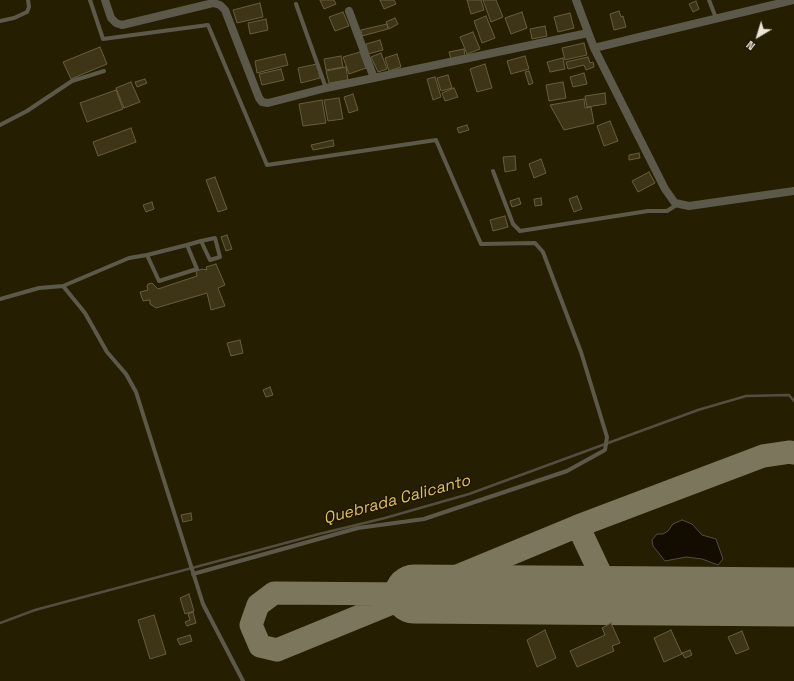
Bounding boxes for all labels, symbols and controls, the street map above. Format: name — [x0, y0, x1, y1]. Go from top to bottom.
north arrow — [738, 16, 778, 56]
text: N — [743, 38, 758, 53]
water label: Quebrada Calicanto — [321, 471, 473, 529]

